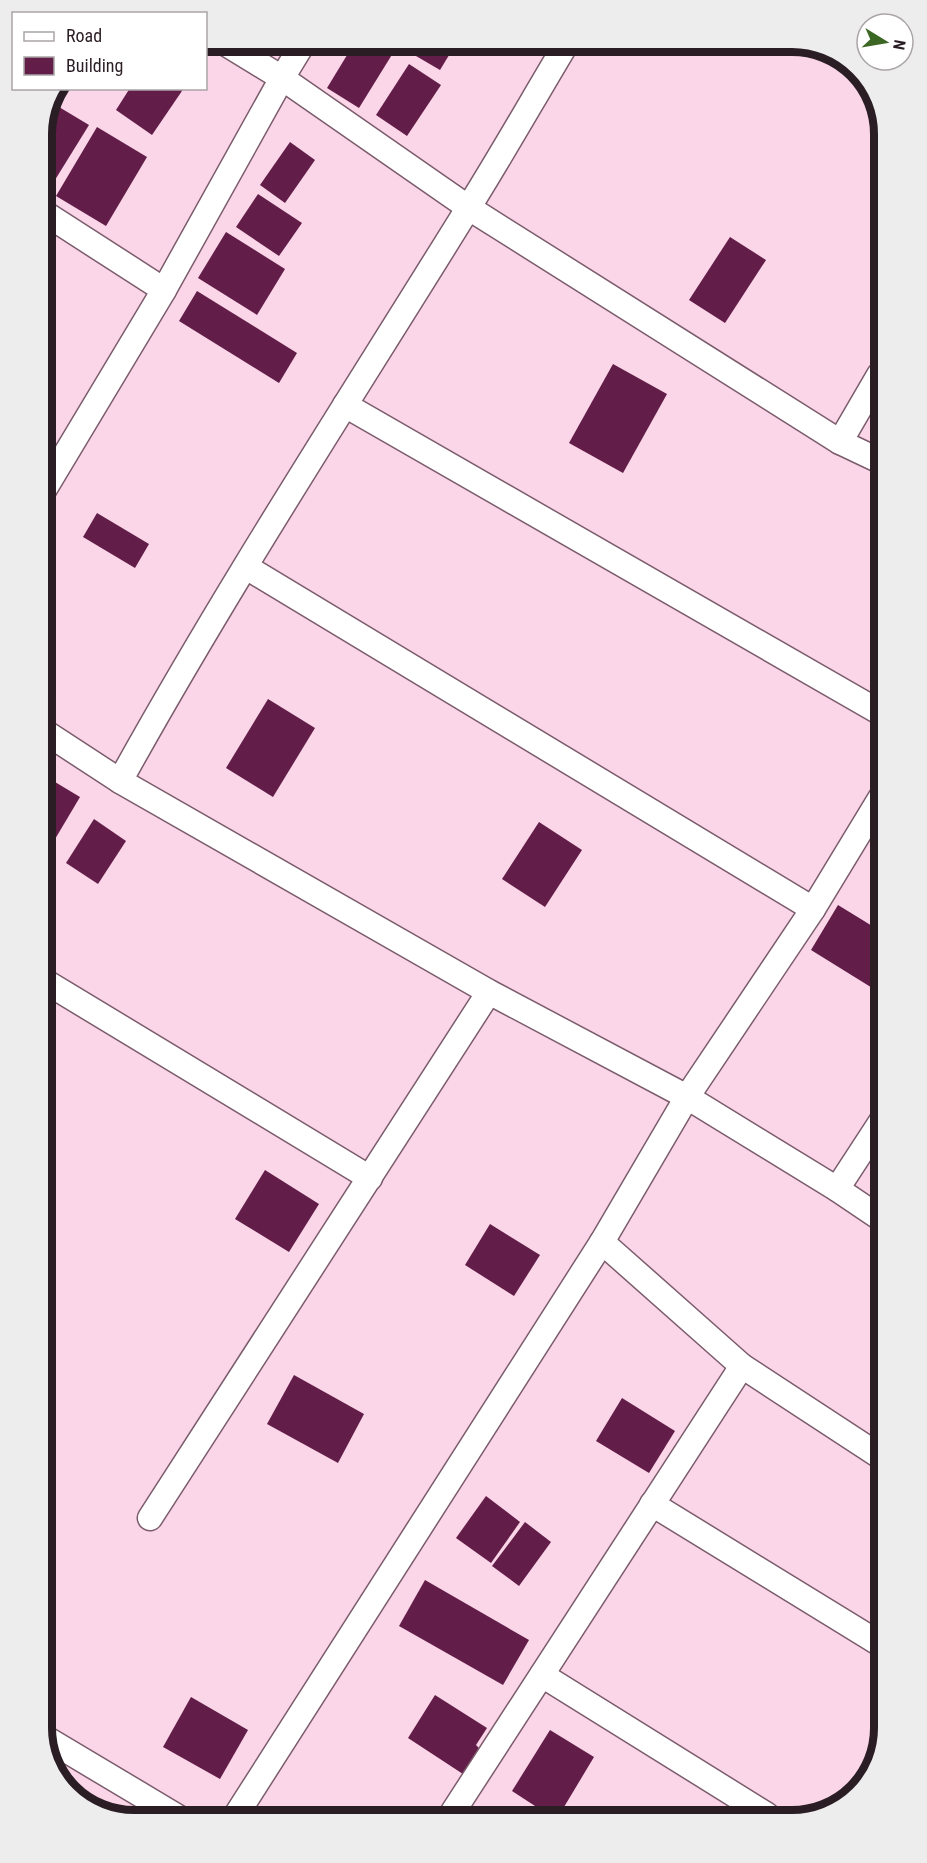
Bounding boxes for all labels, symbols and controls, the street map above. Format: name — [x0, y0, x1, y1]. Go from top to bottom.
legend — [12, 12, 207, 90]
north arrow — [855, 12, 915, 72]
text: Road — [66, 25, 102, 46]
text: N — [889, 38, 909, 51]
text: Building — [66, 55, 123, 76]

